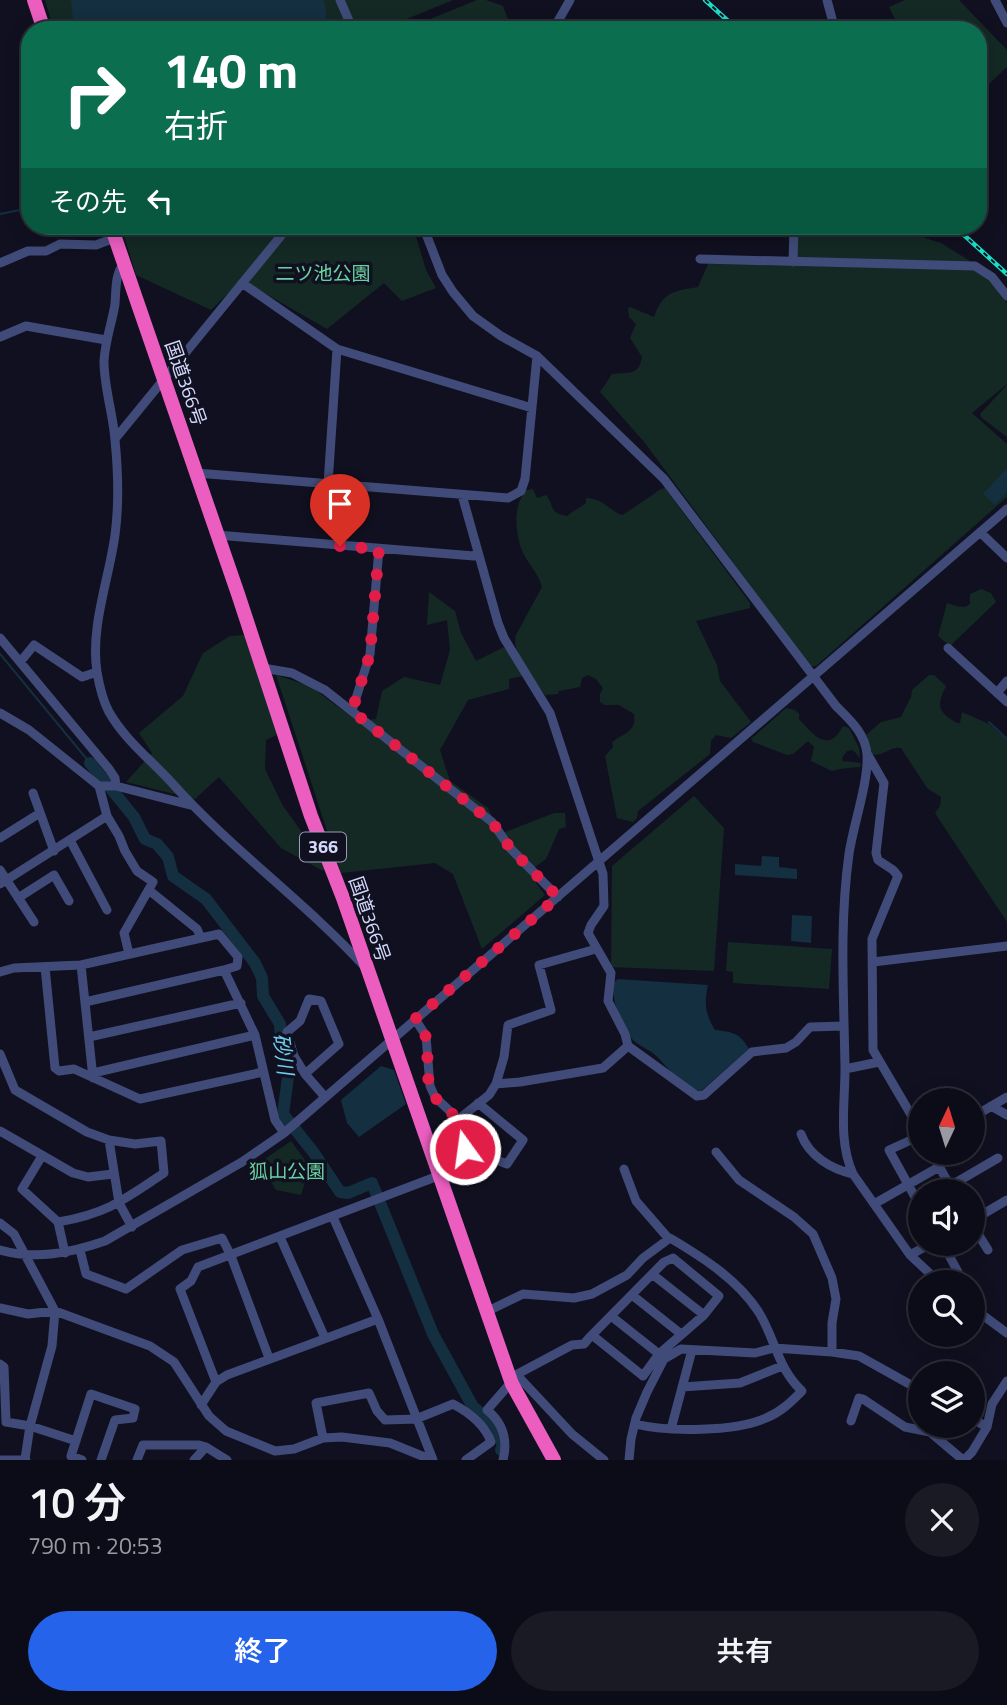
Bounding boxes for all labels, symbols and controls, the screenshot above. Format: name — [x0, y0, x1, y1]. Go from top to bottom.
text: 140 m — [164, 32, 298, 107]
icon: right — [49, 49, 140, 140]
text: 右折 — [164, 101, 228, 149]
text: その先 — [49, 182, 127, 221]
icon: left — [141, 182, 179, 220]
park label: 二ツ池公園 — [275, 258, 371, 287]
street label: 国道366号 — [158, 336, 215, 430]
pin — [310, 474, 370, 546]
icon: arrive — [321, 485, 359, 523]
road number: 366 — [300, 832, 346, 862]
street label: 国道366号 — [342, 872, 399, 966]
water label: 砂川 — [266, 1031, 303, 1079]
north arrow — [908, 1088, 985, 1166]
map controls — [908, 1088, 985, 1438]
position arrow — [428, 1112, 502, 1186]
park label: 狐山公園 — [249, 1156, 325, 1185]
button: sound — [908, 1179, 985, 1256]
button: search — [908, 1270, 985, 1347]
button: layers — [908, 1361, 985, 1438]
text: 10 分 — [28, 1470, 126, 1534]
button: close — [905, 1483, 979, 1557]
text: 790 m · 20:53 — [28, 1528, 163, 1563]
button: 終了 — [28, 1611, 497, 1691]
button: 共有 — [511, 1611, 979, 1691]

